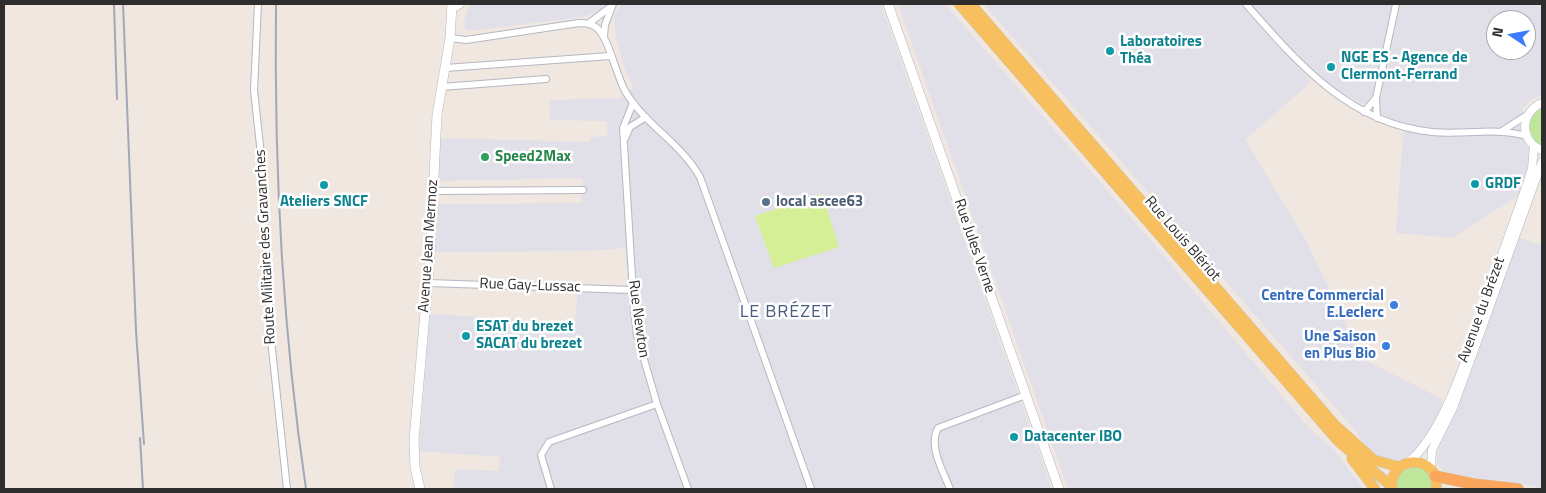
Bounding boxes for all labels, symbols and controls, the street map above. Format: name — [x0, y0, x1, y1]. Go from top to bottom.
north arrow — [1486, 10, 1536, 60]
text: N — [1486, 25, 1508, 39]
place label: Laboratoires Théa — [1120, 33, 1202, 68]
marker: Laboratoires Théa — [1104, 45, 1116, 57]
place label: NGE ES - Agence de Clermont-Ferrand — [1341, 49, 1468, 84]
marker: NGE ES - Agence de Clermont-Ferrand — [1325, 61, 1337, 73]
place label: Speed2Max — [495, 148, 571, 166]
street label: Route Militaire des Gravanches — [252, 149, 280, 345]
marker: Speed2Max — [479, 151, 491, 163]
place label: GRDF — [1485, 175, 1521, 193]
marker: GRDF — [1469, 178, 1481, 190]
marker: Ateliers SNCF — [318, 179, 330, 191]
street label: Avenue Jean Mermoz — [415, 179, 443, 313]
place label: Ateliers SNCF — [280, 193, 368, 211]
place label: local ascee63 — [776, 193, 863, 211]
street label: Rue Louis Blériot — [1140, 193, 1224, 285]
marker: local ascee63 — [760, 196, 772, 208]
street label: Rue Jules Verne — [949, 197, 999, 295]
street label: Avenue du Brézet — [1455, 255, 1509, 365]
street label: Rue Gay-Lussac — [479, 275, 581, 297]
street label: Rue Newton — [624, 279, 652, 359]
place label: Centre Commercial E.Leclerc — [1261, 287, 1384, 322]
marker: Centre Commercial E.Leclerc — [1388, 299, 1400, 311]
district label: LE BRÉZET — [739, 302, 833, 324]
place label: ESAT du brezet SACAT du brezet — [476, 318, 582, 353]
place label: Une Saison en Plus Bio — [1304, 328, 1376, 363]
marker: ESAT du brezet SACAT du brezet — [460, 330, 472, 342]
marker: Une Saison en Plus Bio — [1380, 340, 1392, 352]
place label: Datacenter IBO — [1024, 428, 1122, 446]
marker: Datacenter IBO — [1008, 431, 1020, 443]

